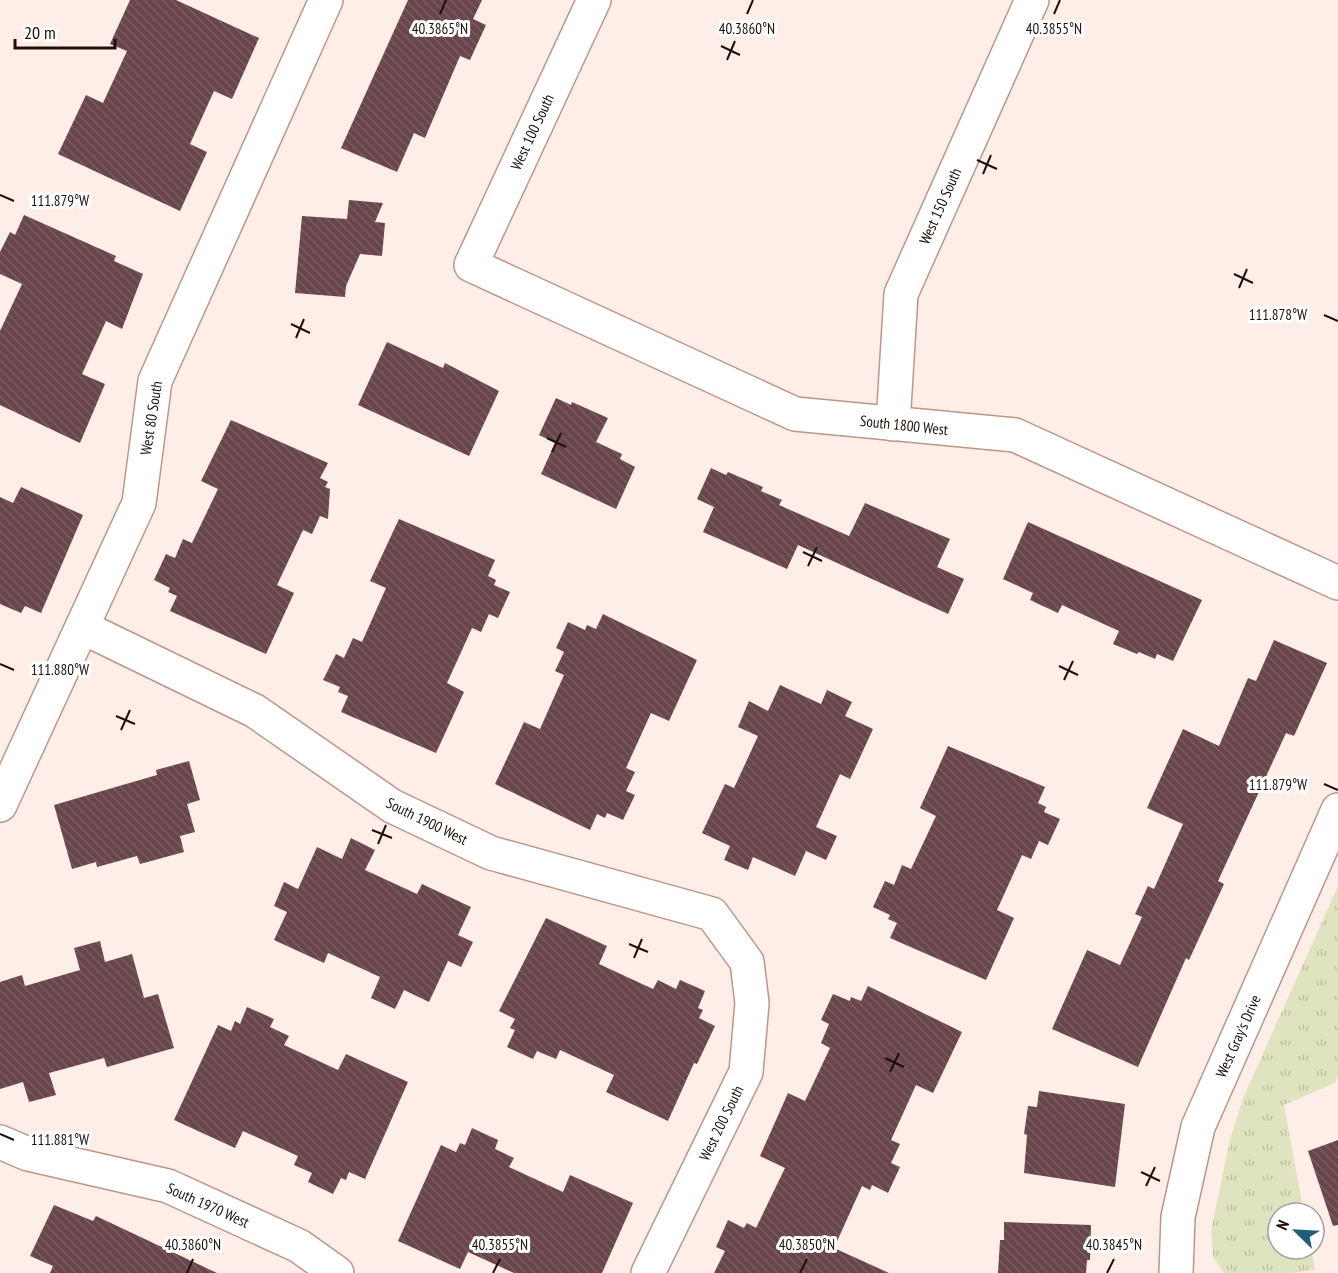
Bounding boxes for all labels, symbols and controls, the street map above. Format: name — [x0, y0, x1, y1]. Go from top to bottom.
scale bar — [15, 12, 116, 50]
text: 40.3865°N — [412, 19, 468, 38]
text: 40.3860°N — [719, 19, 775, 38]
text: 40.3855°N — [1026, 19, 1082, 38]
text: 20 m — [24, 21, 56, 44]
street label: West 100 South — [506, 91, 558, 173]
street label: West 150 South — [915, 165, 965, 247]
text: 111.879°W — [31, 191, 89, 210]
text: 111.878°W — [1249, 305, 1307, 324]
street label: West 80 South — [136, 380, 166, 456]
street label: South 1800 West — [859, 411, 949, 439]
text: 111.880°W — [31, 660, 89, 679]
text: 111.879°W — [1249, 775, 1307, 794]
street label: South 1900 West — [383, 793, 471, 849]
street label: West Gray's Drive — [1211, 992, 1265, 1080]
street label: West 200 South — [695, 1082, 747, 1164]
text: 111.881°W — [31, 1130, 89, 1149]
street label: South 1970 West — [164, 1178, 252, 1232]
north arrow — [1266, 1201, 1326, 1261]
text: N — [1271, 1217, 1293, 1233]
text: 40.3860°N — [165, 1235, 221, 1254]
text: 40.3855°N — [472, 1235, 528, 1254]
text: 40.3850°N — [779, 1235, 835, 1254]
text: 40.3845°N — [1086, 1235, 1142, 1254]

